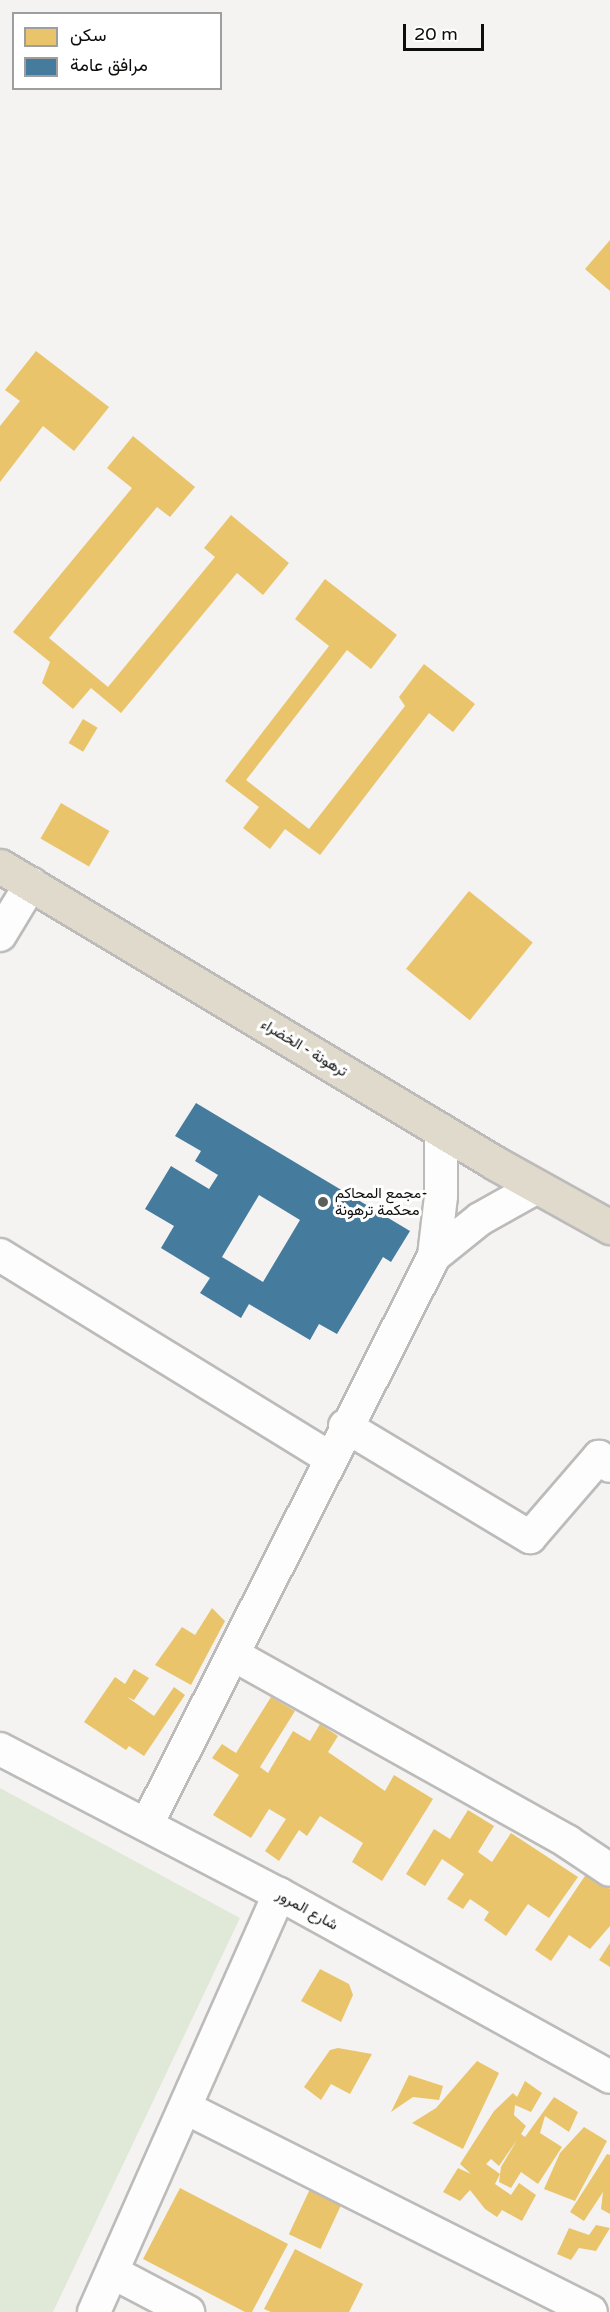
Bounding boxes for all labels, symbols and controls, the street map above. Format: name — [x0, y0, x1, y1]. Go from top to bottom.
legend — [12, 12, 222, 90]
scale bar — [406, 12, 487, 50]
text: 20 m — [414, 23, 458, 45]
text: سكن — [70, 24, 106, 46]
text: مرافق عامة — [70, 54, 148, 76]
street label: ترهونة - الخضراء — [258, 1015, 350, 1081]
place label: مجمع المحاكم- محكمة ترهونة — [335, 1184, 428, 1219]
marker: مجمع المحاكم- محكمة ترهونة — [316, 1195, 330, 1209]
street label: شارع المرور — [273, 1886, 341, 1934]

